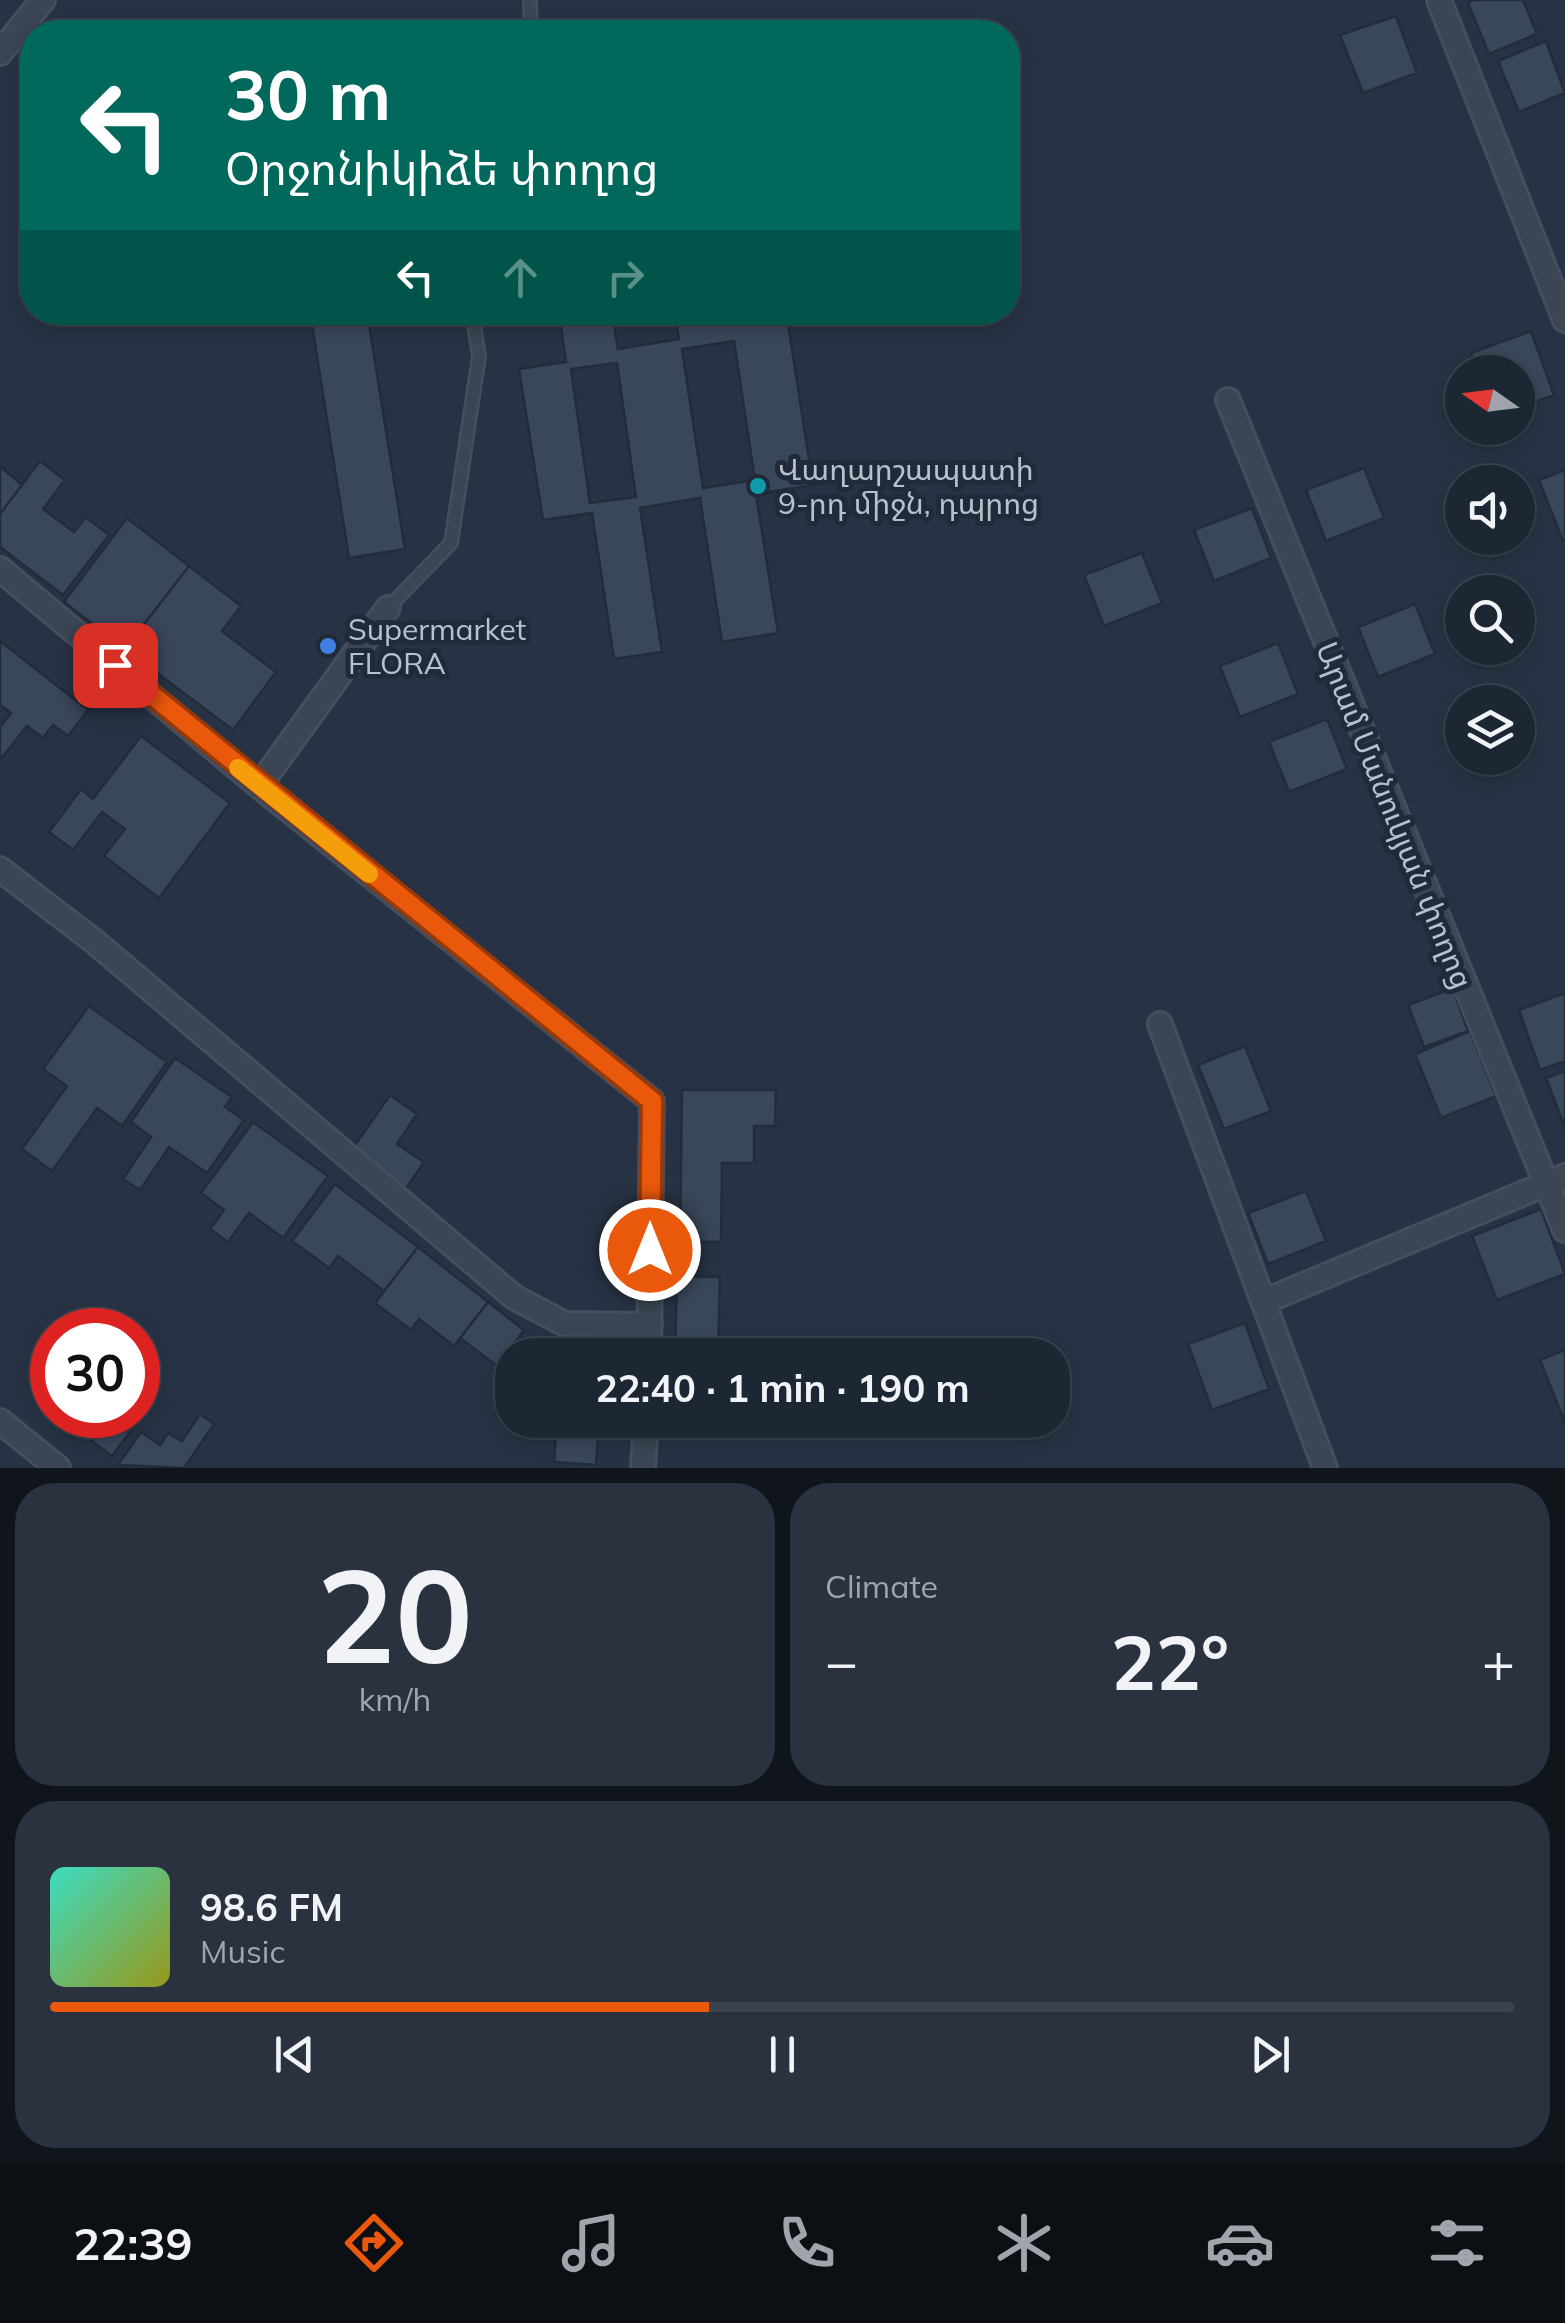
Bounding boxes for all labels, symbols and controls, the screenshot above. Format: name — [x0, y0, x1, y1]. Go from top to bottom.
text: 30 m — [225, 50, 391, 138]
icon: left — [60, 60, 190, 190]
text: Օրջոնիկիձե փողոց — [225, 140, 658, 196]
icon: left — [388, 250, 443, 305]
icon: ahead — [493, 250, 548, 305]
icon: right — [598, 250, 653, 305]
north arrow — [1445, 355, 1535, 445]
map controls — [1445, 355, 1535, 775]
place label: Վաղարշապատի 9-րդ միջն, դպրոց — [778, 450, 1039, 522]
button: sound — [1445, 465, 1535, 555]
marker: Վաղարշապատի 9-րդ միջն, դպրոց — [747, 475, 769, 497]
button: search — [1445, 575, 1535, 665]
place label: Supermarket FLORA — [348, 610, 526, 682]
pin — [73, 623, 158, 708]
marker: Supermarket FLORA — [317, 635, 339, 657]
street label: Արամ Մանուկյան փողոց — [1308, 636, 1482, 994]
icon: arrive — [88, 638, 143, 693]
button: layers — [1445, 685, 1535, 775]
position arrow — [598, 1198, 702, 1302]
speed limit sign: 30 — [30, 1308, 160, 1438]
text: 22:40 · 1 min · 190 m — [595, 1364, 970, 1412]
text: 20 — [317, 1532, 473, 1696]
text: Climate — [825, 1566, 938, 1606]
text: 22° — [1111, 1615, 1229, 1709]
text: − — [825, 1627, 858, 1696]
text: + — [1482, 1627, 1515, 1696]
text: km/h — [359, 1679, 431, 1719]
text: 98.6 FM — [200, 1883, 343, 1931]
text: Music — [200, 1931, 285, 1971]
icon: previous — [267, 2027, 322, 2082]
icon: pause — [755, 2027, 810, 2082]
icon: next — [1243, 2027, 1298, 2082]
icon: directions — [339, 2208, 409, 2278]
icon: music — [556, 2208, 626, 2278]
icon: phone — [772, 2208, 842, 2278]
icon: climate — [989, 2208, 1059, 2278]
icon: car — [1205, 2208, 1275, 2278]
icon: filters — [1422, 2208, 1492, 2278]
text: 22:39 — [73, 2215, 192, 2271]

